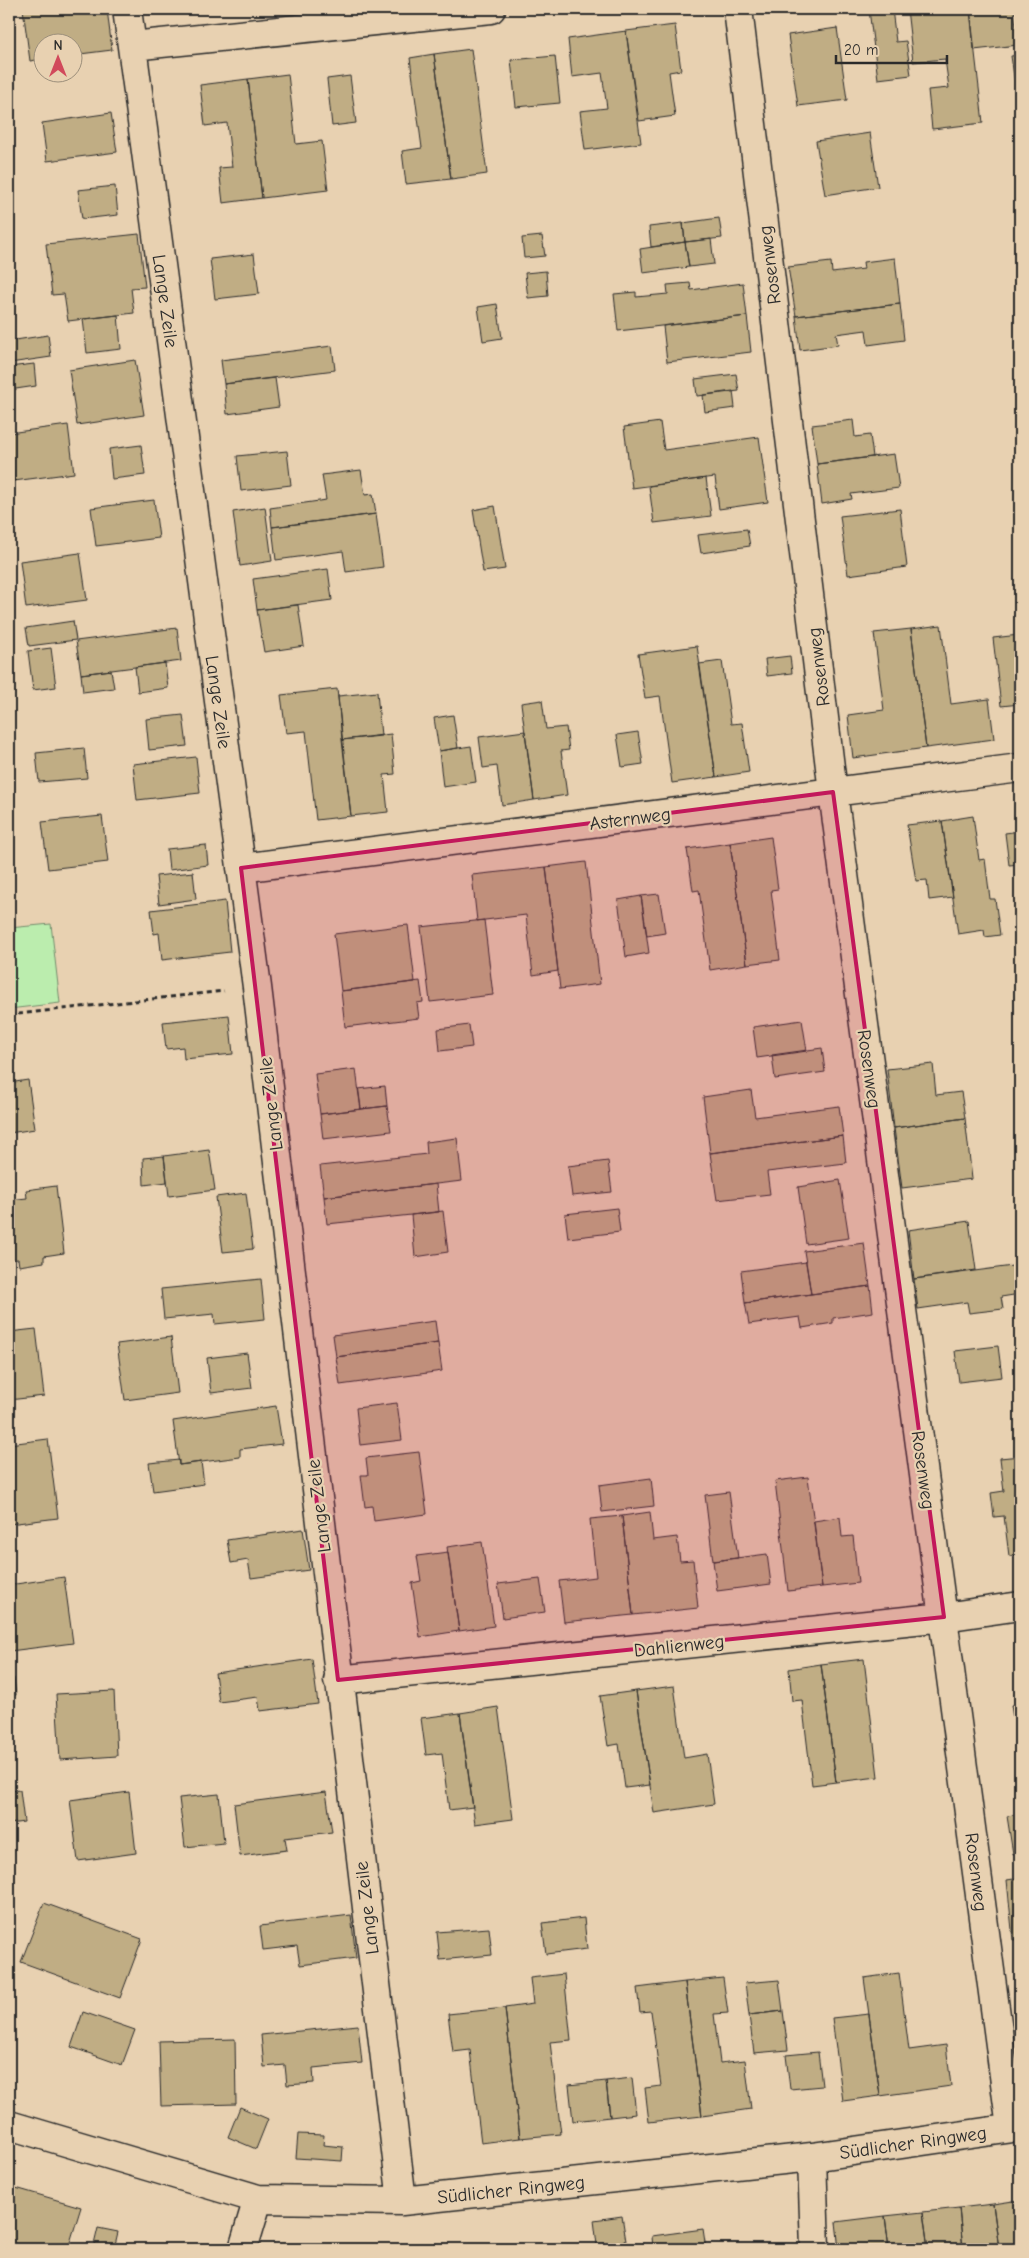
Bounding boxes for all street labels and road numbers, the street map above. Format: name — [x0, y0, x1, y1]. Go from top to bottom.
street label: Rosenweg — [754, 224, 786, 306]
street label: Lange Zeile — [148, 253, 182, 349]
street label: Rosenweg — [803, 626, 835, 708]
street label: Lange Zeile — [201, 654, 235, 750]
street label: Asternweg — [588, 803, 672, 835]
street label: Rosenweg — [853, 1028, 885, 1110]
street label: Lange Zeile — [254, 1056, 288, 1152]
street label: Rosenweg — [907, 1429, 939, 1511]
street label: Lange Zeile — [302, 1458, 336, 1554]
street label: Dahlienweg — [633, 1630, 726, 1662]
street label: Rosenweg — [960, 1831, 992, 1913]
street label: Lange Zeile — [350, 1860, 384, 1956]
street label: Südlicher Ringweg — [838, 2122, 988, 2164]
street label: Südlicher Ringweg — [436, 2171, 586, 2209]

